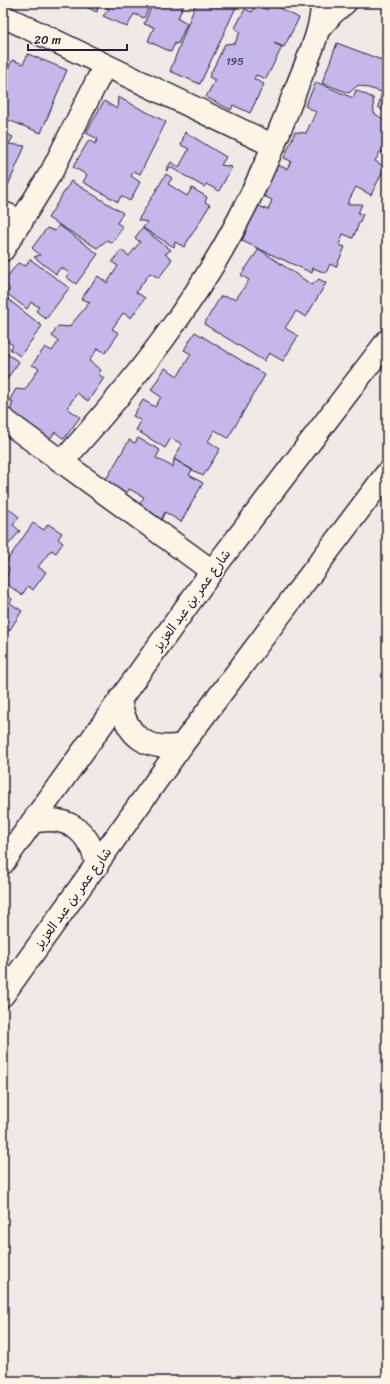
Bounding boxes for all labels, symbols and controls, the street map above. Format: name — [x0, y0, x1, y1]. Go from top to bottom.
scale bar — [28, 26, 127, 52]
text: 20 m — [34, 29, 61, 51]
house number: 195 — [226, 52, 244, 71]
street label: شارع عمر بن عبد العزيز — [146, 544, 237, 657]
street label: شارع عمر بن عبد العزيز — [27, 842, 118, 955]

